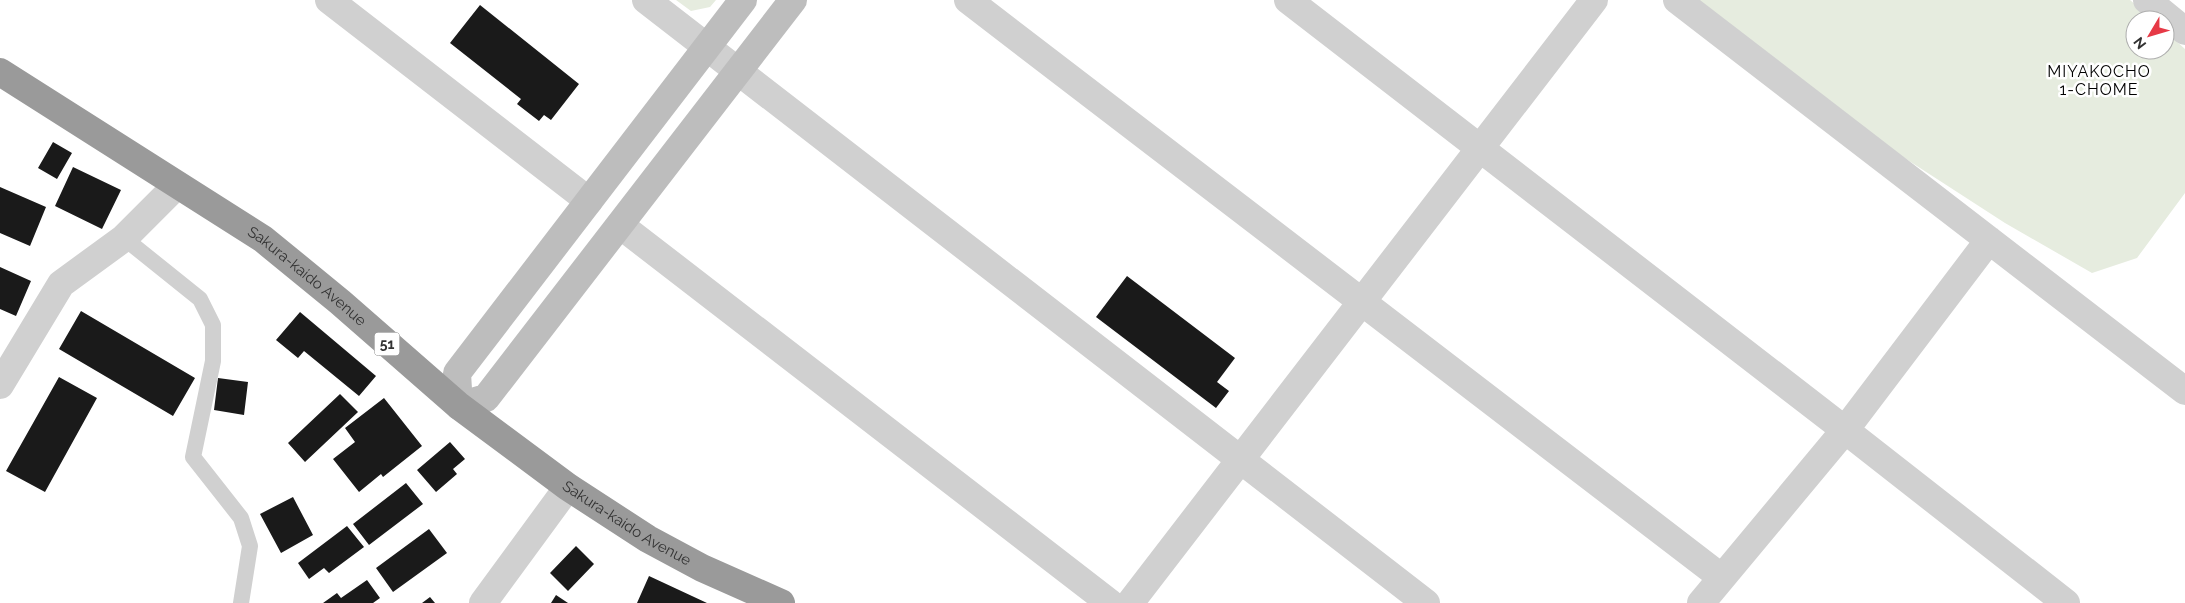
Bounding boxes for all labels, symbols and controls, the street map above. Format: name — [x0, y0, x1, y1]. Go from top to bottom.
north arrow — [2125, 10, 2175, 60]
text: N — [2130, 34, 2149, 52]
district label: MIYAKOCHO 1-CHOME — [2047, 62, 2151, 99]
street label: Sakura-kaido Avenue — [244, 223, 370, 330]
road number: 51 — [374, 332, 400, 356]
street label: Sakura-kaido Avenue — [559, 477, 694, 570]

